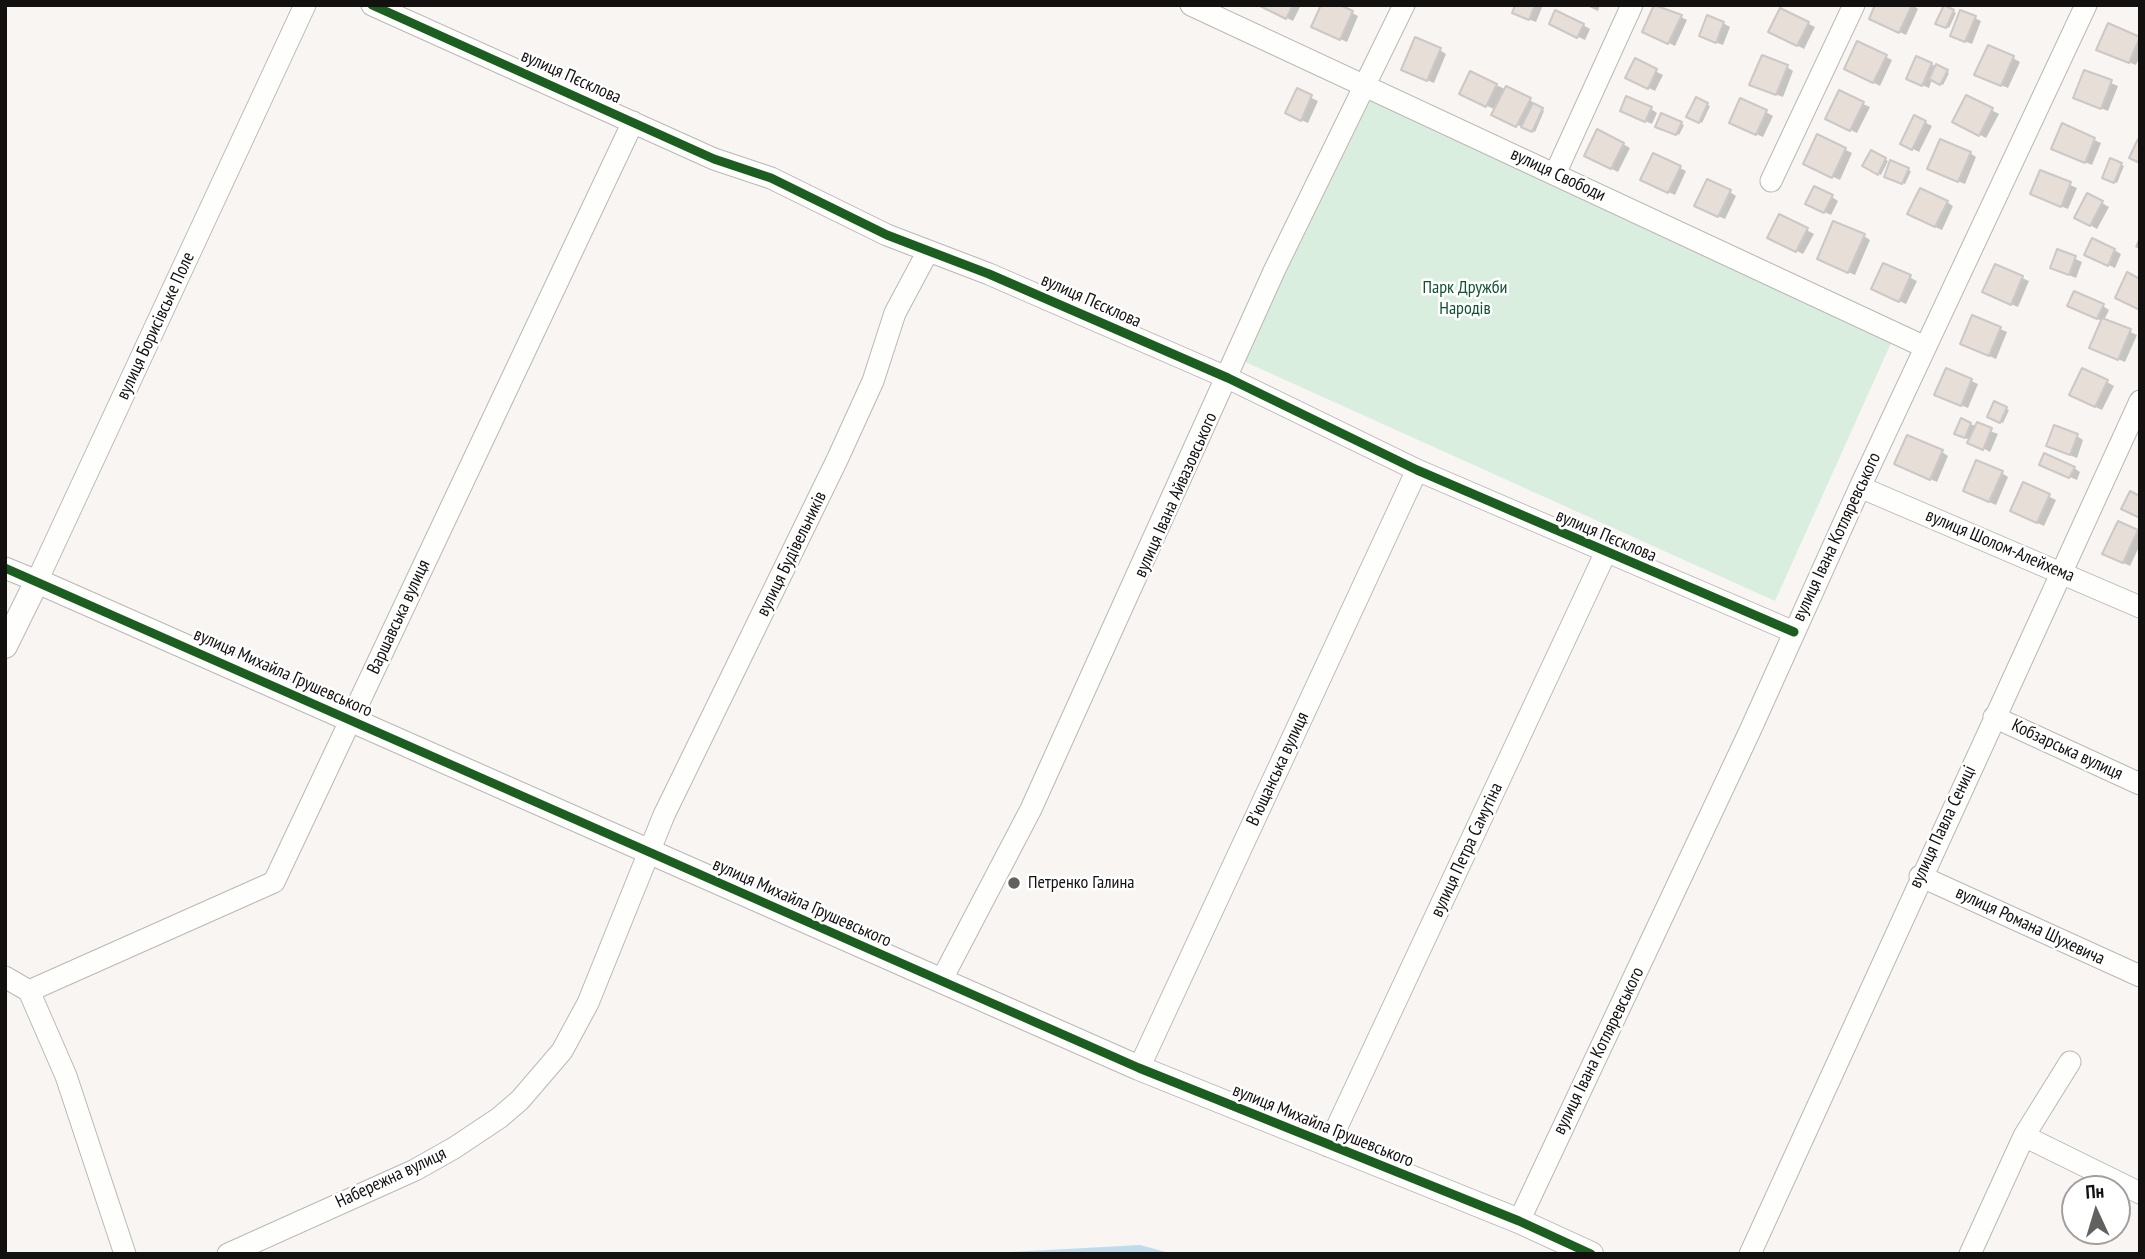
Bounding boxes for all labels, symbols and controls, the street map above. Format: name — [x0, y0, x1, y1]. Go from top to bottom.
street label: вулиця Пєсклова — [518, 45, 624, 109]
street label: вулиця Свободи — [1507, 144, 1609, 206]
street label: вулиця Борисівське Поле — [112, 249, 200, 403]
street label: вулиця Пєсклова — [1038, 269, 1144, 333]
park label: Парк Дружби Народів — [1423, 277, 1507, 320]
street label: вулиця Івана Айвазовського — [1130, 409, 1222, 581]
street label: вулиця Івана Котляревського — [1788, 449, 1886, 625]
street label: вулиця Будівельників — [752, 488, 832, 620]
street label: вулиця Пєсклова — [1552, 505, 1660, 567]
street label: вулиця Шолом-Алейхема — [1922, 505, 2078, 587]
street label: Варшавська вулиця — [363, 556, 435, 678]
street label: вулиця Михайла Грушевського — [190, 624, 376, 722]
street label: В'ющанська вулиця — [1242, 709, 1314, 829]
street label: Кобзарська вулиця — [2008, 715, 2126, 785]
street label: вулиця Павла Сениці — [1905, 762, 1981, 892]
street label: вулиця Петра Самутіна — [1426, 779, 1508, 921]
street label: вулиця Михайла Грушевського — [709, 854, 895, 952]
place label: Петренко Галина — [1028, 872, 1134, 894]
marker: Петренко Галина — [1006, 875, 1022, 891]
street label: вулиця Романа Шухевича — [1952, 882, 2108, 970]
street label: вулиця Івана Котляревського — [1549, 964, 1649, 1138]
street label: вулиця Михайла Грушевського — [1229, 1080, 1417, 1172]
street label: Набережна вулиця — [332, 1143, 450, 1213]
north arrow — [2061, 1175, 2131, 1245]
text: Пн — [2085, 1178, 2105, 1204]

